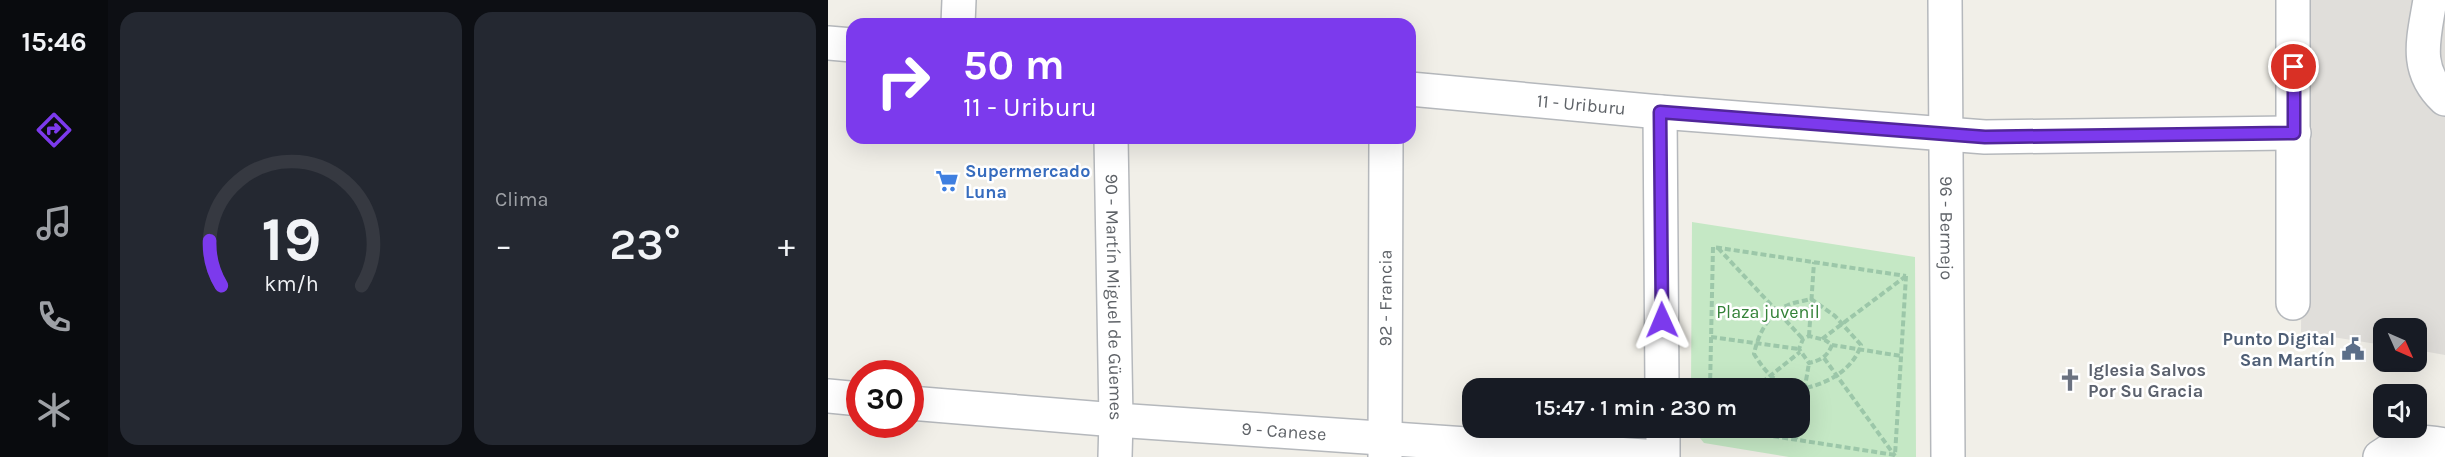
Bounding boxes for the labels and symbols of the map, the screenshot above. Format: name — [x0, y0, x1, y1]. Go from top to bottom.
pin — [2268, 41, 2319, 92]
street label: 11 - Uriburu — [1536, 90, 1627, 120]
place label: Supermercado Luna — [965, 160, 1090, 203]
supermarket icon: Supermercado Luna — [934, 168, 960, 194]
street label: 90 - Martín Miguel de Güemes — [1101, 173, 1127, 421]
street label: 96 - Bermejo — [1935, 176, 1958, 280]
street label: 92 - Francia — [1374, 249, 1397, 347]
position arrow — [1630, 288, 1694, 352]
park label: Plaza juvenil — [1716, 301, 1820, 323]
north arrow — [2373, 318, 2427, 372]
place label: Punto Digital San Martín — [2222, 328, 2335, 371]
public building icon: Punto Digital San Martín — [2340, 336, 2366, 362]
place label: Iglesia Salvos Por Su Gracia — [2088, 359, 2206, 402]
speed limit sign: 30 — [846, 360, 924, 438]
church icon: Iglesia Salvos Por Su Gracia — [2057, 367, 2083, 393]
street label: 9 - Canese — [1241, 418, 1327, 445]

